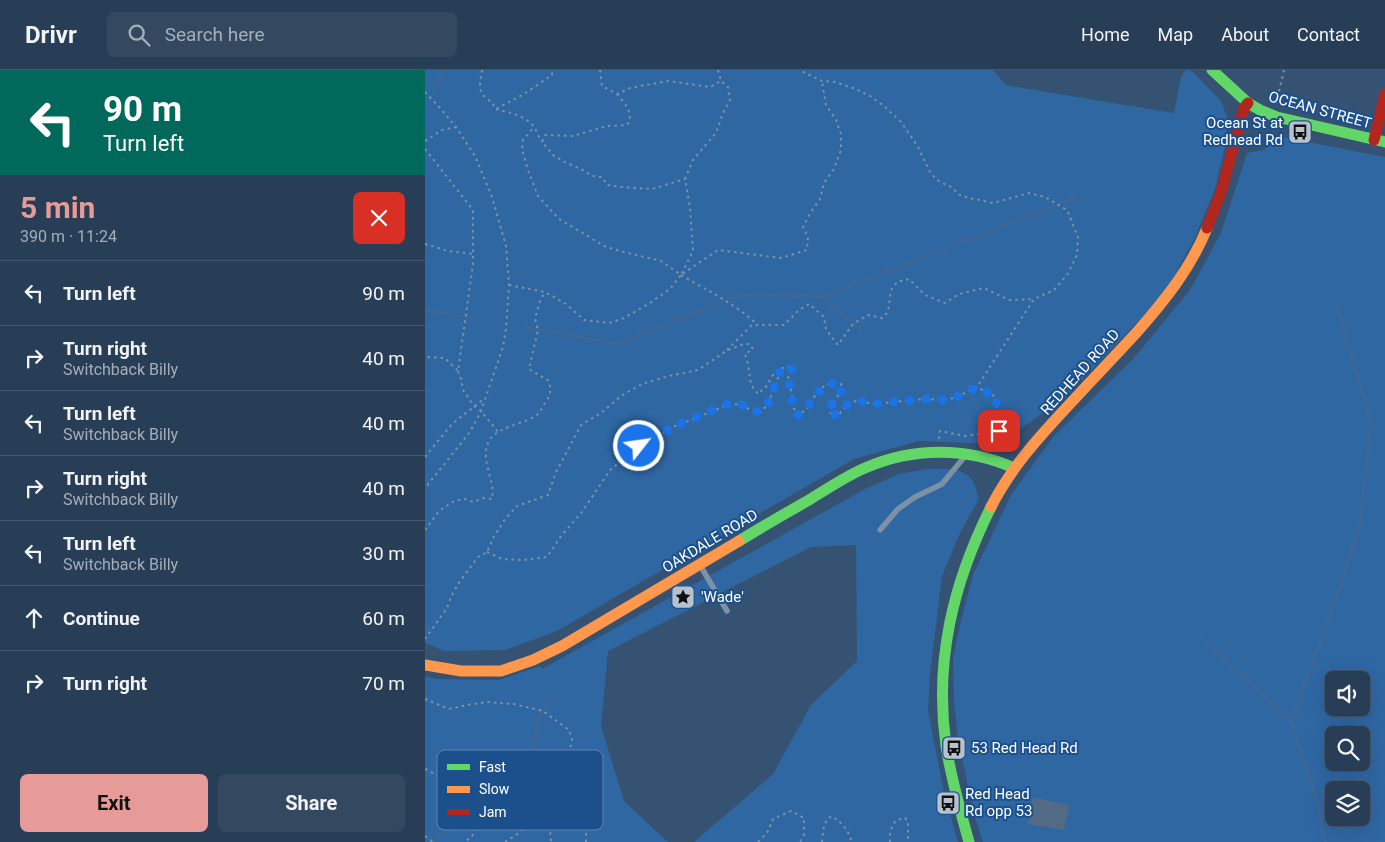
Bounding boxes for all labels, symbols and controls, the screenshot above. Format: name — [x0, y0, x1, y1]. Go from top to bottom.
search box — [107, 12, 457, 57]
text: Drivr — [25, 21, 77, 49]
icon: search — [125, 21, 153, 49]
text: Search here — [165, 23, 265, 46]
text: Home — [1081, 24, 1130, 45]
text: Map — [1158, 24, 1193, 45]
text: About — [1221, 24, 1269, 45]
text: Contact — [1297, 24, 1360, 45]
street label: OCEAN STREET — [1266, 88, 1374, 132]
text: 90 m — [103, 89, 182, 130]
icon: left — [20, 90, 85, 155]
place label: Ocean St at Redhead Rd — [1203, 114, 1283, 149]
bus stop icon: Ocean St at Redhead Rd — [1287, 119, 1313, 145]
text: Turn left — [103, 131, 184, 156]
text: 5 min — [20, 190, 95, 225]
button: close — [353, 192, 405, 244]
text: 390 m · 11:24 — [20, 227, 117, 246]
icon: left — [20, 279, 48, 307]
text: Turn left — [63, 282, 136, 305]
text: 90 m — [362, 282, 405, 305]
street label: REDHEAD ROAD — [1037, 325, 1123, 419]
text: Turn right — [63, 337, 147, 360]
icon: right — [20, 344, 48, 372]
text: 40 m — [362, 347, 405, 370]
text: Switchback Billy — [63, 360, 178, 379]
text: Turn left — [63, 402, 136, 425]
icon: left — [20, 409, 48, 437]
pin — [978, 410, 1020, 452]
text: 40 m — [362, 412, 405, 435]
icon: arrive — [985, 417, 1013, 445]
position arrow — [612, 419, 664, 471]
text: Switchback Billy — [63, 425, 178, 444]
text: Turn right — [63, 467, 147, 490]
icon: right — [20, 474, 48, 502]
text: 40 m — [362, 477, 405, 500]
text: Switchback Billy — [63, 490, 178, 509]
street label: OAKDALE ROAD — [659, 505, 761, 577]
text: Turn left — [63, 532, 136, 555]
icon: left — [20, 539, 48, 567]
text: 30 m — [362, 542, 405, 565]
text: Switchback Billy — [63, 555, 178, 574]
place icon: 'Wade' — [670, 584, 696, 610]
place label: 'Wade' — [701, 588, 744, 606]
icon: ahead — [20, 604, 48, 632]
text: Continue — [63, 607, 140, 630]
text: 60 m — [362, 607, 405, 630]
icon: right — [20, 669, 48, 697]
map controls — [1325, 671, 1370, 826]
button: sound — [1325, 671, 1370, 716]
text: Turn right — [63, 672, 147, 695]
text: 70 m — [362, 672, 405, 695]
button: search — [1325, 726, 1370, 771]
bus stop icon: 53 Red Head Rd — [941, 735, 967, 761]
place label: 53 Red Head Rd — [971, 739, 1078, 757]
legend — [437, 750, 603, 830]
text: Fast — [479, 759, 506, 775]
button: Exit — [20, 774, 208, 832]
button: Share — [218, 774, 405, 832]
text: Slow — [479, 781, 510, 797]
button: layers — [1325, 781, 1370, 826]
place label: Red Head Rd opp 53 — [965, 785, 1032, 820]
bus stop icon: Red Head Rd opp 53 — [935, 790, 961, 816]
text: Jam — [479, 804, 507, 820]

